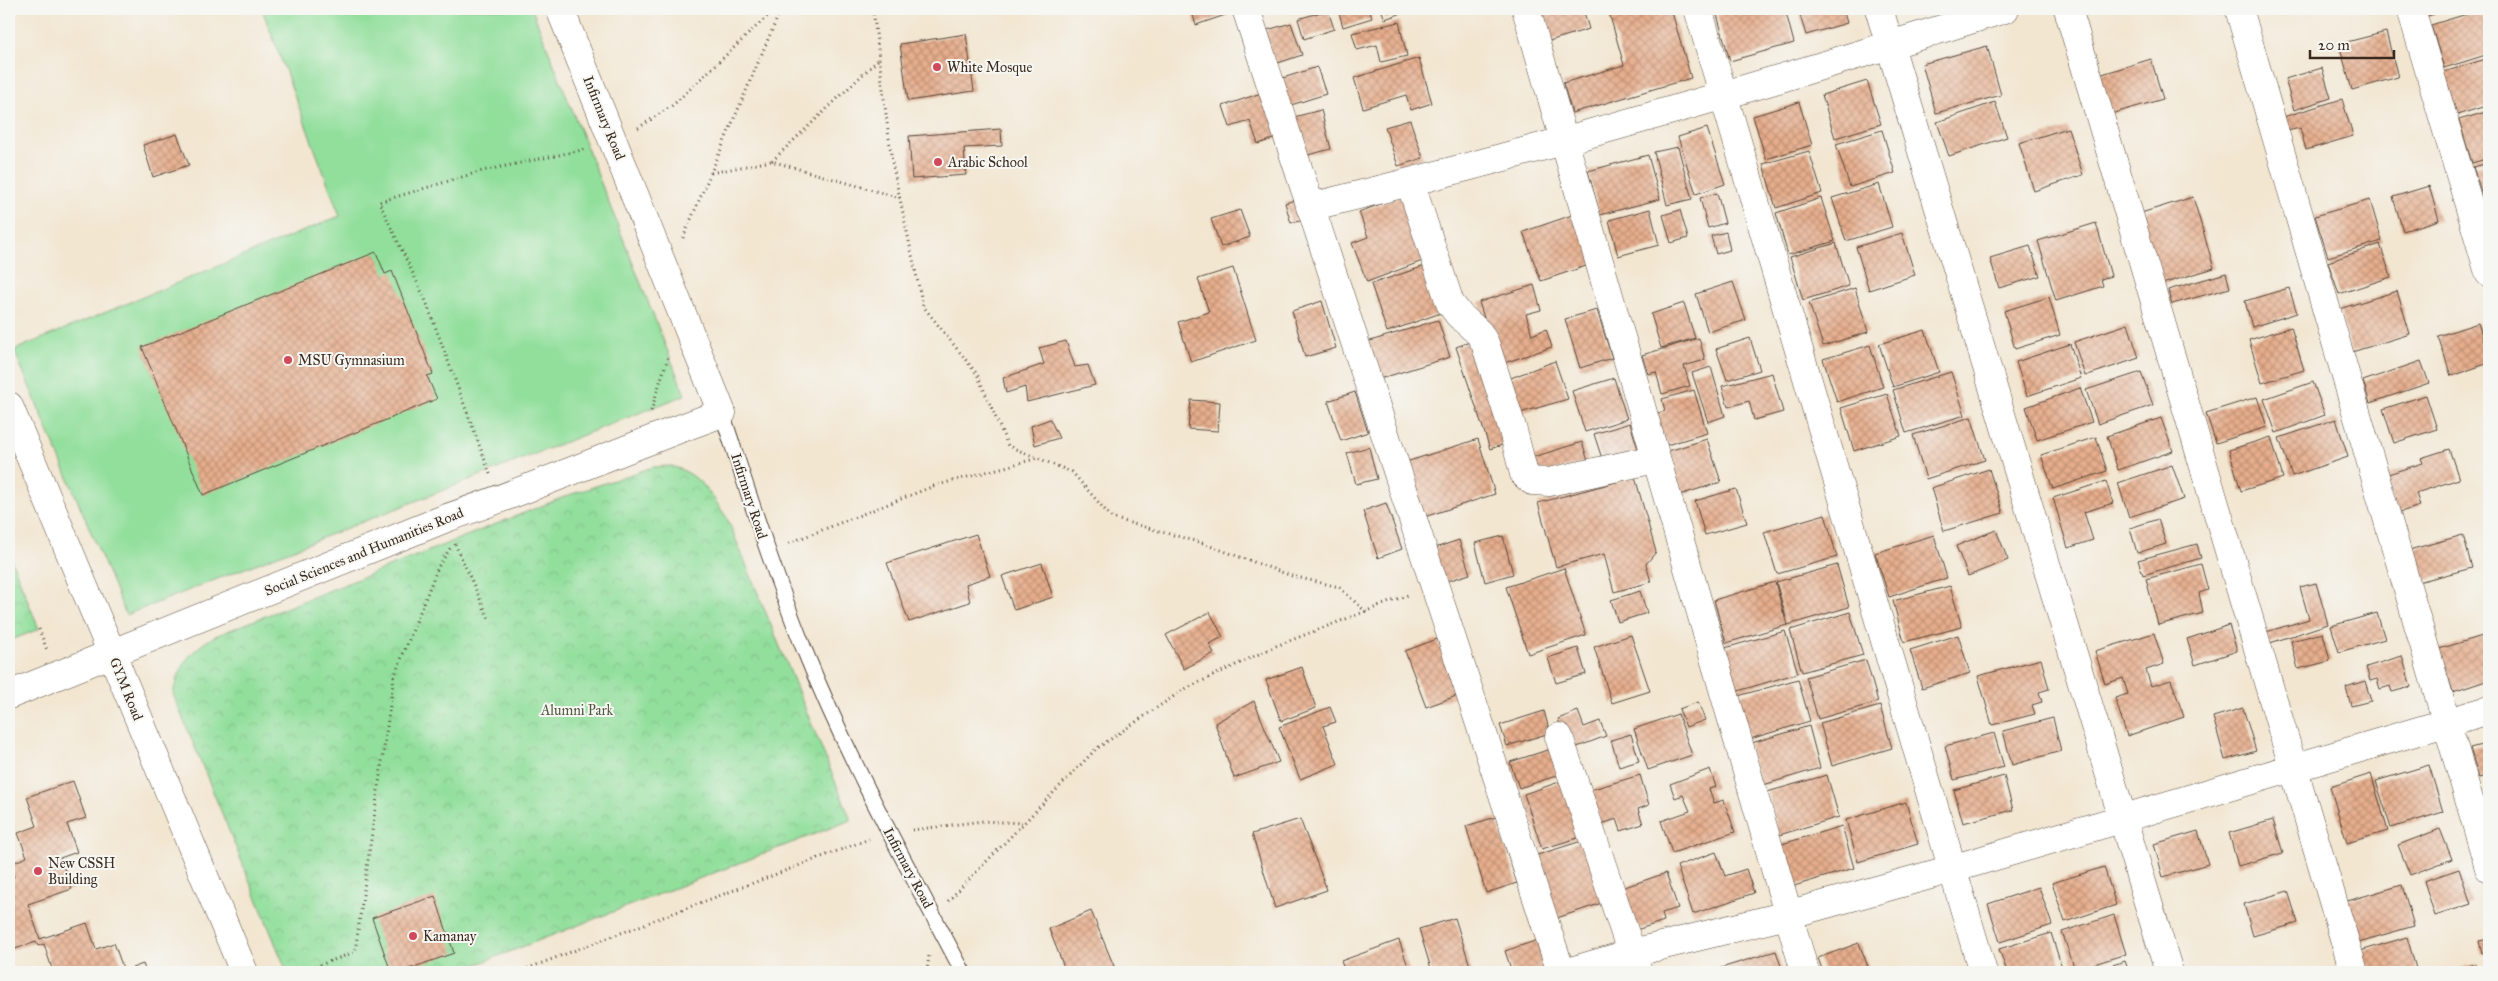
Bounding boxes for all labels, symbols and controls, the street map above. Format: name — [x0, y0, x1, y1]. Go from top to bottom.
scale bar — [2310, 28, 2394, 60]
text: 20 m — [2318, 36, 2350, 54]
place label: White Mosque — [947, 59, 1032, 77]
marker: White Mosque — [931, 61, 943, 73]
street label: Infirmary Road — [579, 73, 629, 163]
place label: Arabic School — [947, 154, 1028, 171]
marker: Arabic School — [932, 156, 944, 168]
place label: MSU Gymnasium — [298, 352, 405, 369]
marker: MSU Gymnasium — [282, 354, 294, 366]
street label: Infirmary Road — [727, 451, 771, 541]
street label: Social Sciences and Humanities Road — [262, 504, 466, 600]
street label: GYM Road — [106, 655, 146, 723]
park label: Alumni Park — [540, 702, 614, 719]
street label: Infirmary Road — [880, 825, 936, 911]
place label: New CSSH Building — [48, 855, 115, 888]
marker: New CSSH Building — [32, 865, 44, 877]
place label: Kamanay — [423, 928, 477, 945]
marker: Kamanay — [407, 930, 419, 942]

